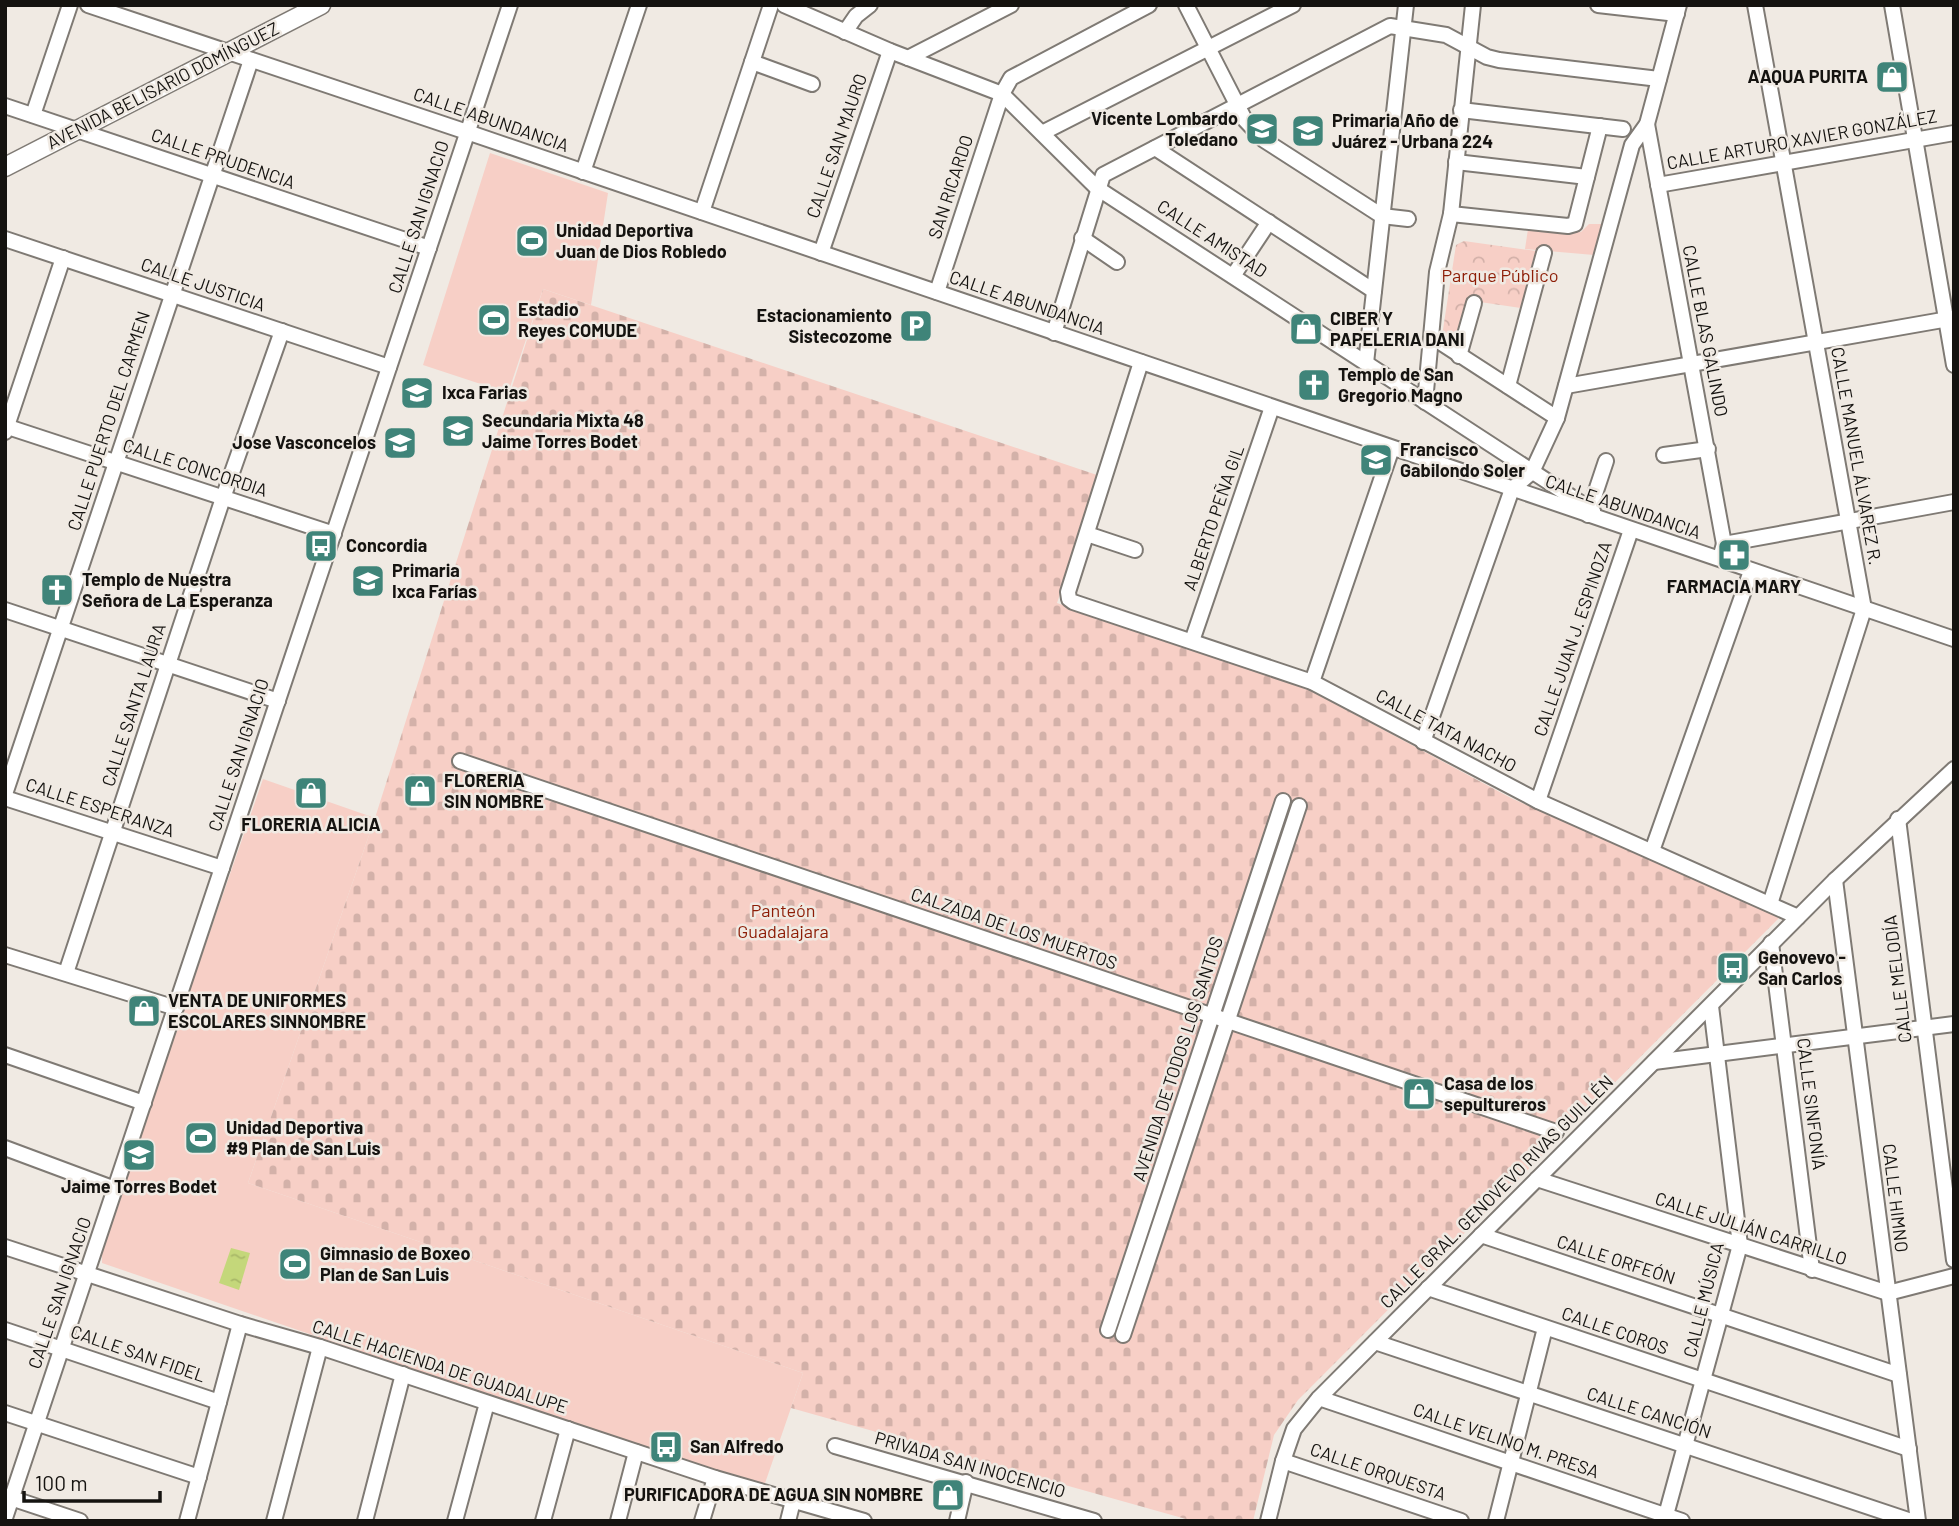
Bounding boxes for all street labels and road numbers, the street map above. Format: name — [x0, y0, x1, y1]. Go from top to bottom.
street label: AVENIDA BELISARIO DOMÍNGUEZ — [43, 17, 282, 153]
street label: CALLE SAN MAURO — [801, 70, 871, 221]
street label: CALLE ABUNDANCIA — [411, 82, 572, 156]
street label: CALLE ARTURO XAVIER GONZÁLEZ — [1665, 104, 1939, 174]
street label: CALLE PRUDENCIA — [148, 123, 298, 193]
street label: SAN RICARDO — [923, 132, 977, 241]
street label: CALLE SAN IGNACIO — [383, 138, 453, 296]
street label: CALLE AMISTAD — [1153, 194, 1272, 282]
street label: CALLE BLAS GALINDO — [1679, 243, 1733, 419]
street label: CALLE JUSTICIA — [138, 252, 269, 316]
street label: CALLE ABUNDANCIA — [947, 265, 1108, 339]
street label: CALLE PUERTO DEL CARMEN — [62, 308, 154, 533]
street label: CALLE MANUEL ÁLVAREZ R. — [1827, 345, 1887, 567]
street label: CALLE CONCORDIA — [120, 433, 271, 501]
street label: ALBERTO PEÑA GIL — [1178, 442, 1248, 593]
street label: CALLE ABUNDANCIA — [1543, 469, 1704, 543]
street label: CALLE JUAN J. ESPINOZA — [1528, 538, 1616, 739]
street label: CALLE SANTA LAURA — [96, 620, 170, 789]
street label: CALLE SAN IGNACIO — [203, 676, 273, 834]
street label: CALLE TATA NACHO — [1372, 684, 1521, 777]
street label: CALLE ESPERANZA — [23, 773, 178, 842]
street label: CALZADA DE LOS MUERTOS — [908, 882, 1120, 974]
street label: CALLE MELODÍA — [1878, 914, 1916, 1044]
street label: AVENIDA DE TODOS LOS SANTOS — [1127, 933, 1227, 1184]
street label: CALLE SINFONÍA — [1793, 1037, 1831, 1171]
street label: CALLE GRAL. GENOVEVO RIVAS GUILLÉN — [1375, 1070, 1617, 1312]
street label: CALLE HIMNO — [1878, 1142, 1914, 1254]
street label: CALLE JULIÁN CARRILLO — [1653, 1187, 1850, 1269]
street label: CALLE SAN IGNACIO — [23, 1214, 95, 1372]
street label: CALLE ORFEÓN — [1554, 1230, 1678, 1289]
street label: CALLE MÚSICA — [1678, 1240, 1728, 1360]
street label: CALLE COROS — [1559, 1301, 1672, 1359]
street label: CALLE HACIENDA DE GUADALUPE — [310, 1314, 571, 1418]
street label: CALLE SAN FIDEL — [68, 1320, 209, 1386]
street label: CALLE CANCIÓN — [1584, 1382, 1714, 1443]
street label: CALLE VELINO M. PRESA — [1410, 1398, 1602, 1482]
street label: PRIVADA SAN INOCENCIO — [872, 1426, 1068, 1502]
street label: CALLE ORQUESTA — [1308, 1438, 1449, 1505]

